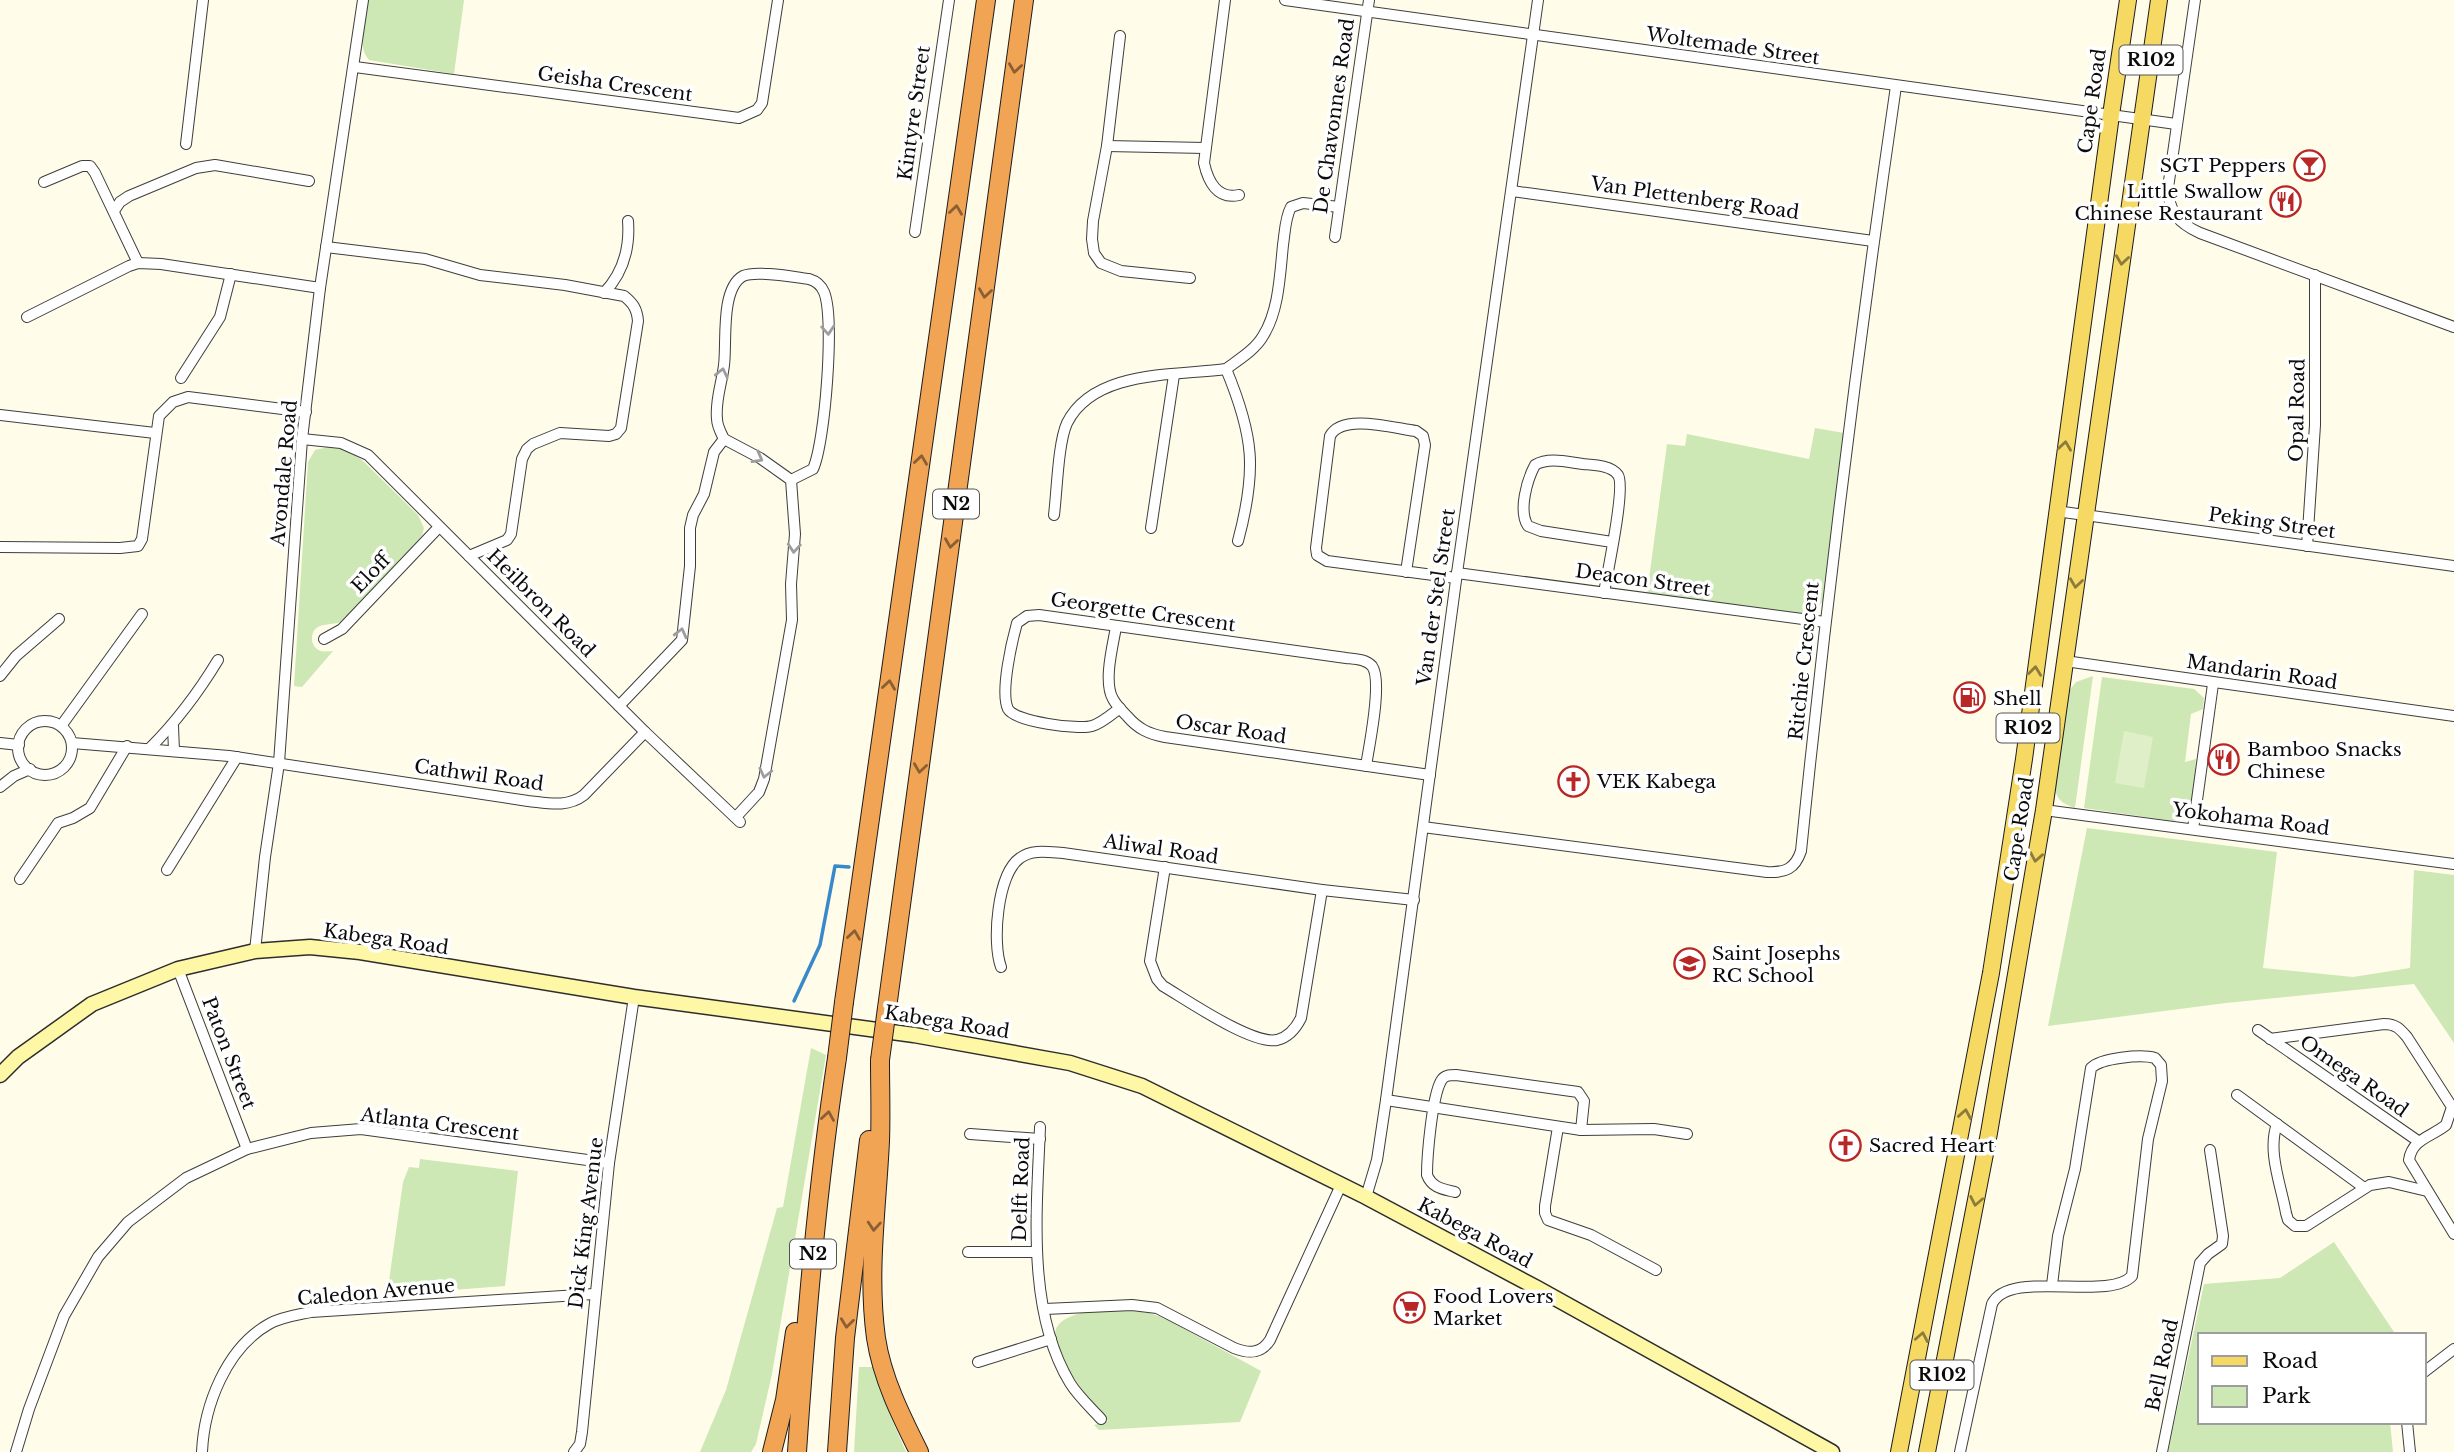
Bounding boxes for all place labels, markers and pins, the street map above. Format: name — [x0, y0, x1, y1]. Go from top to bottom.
bar icon: SGT Peppers — [2292, 148, 2326, 182]
place label: SGT Peppers — [2160, 154, 2286, 177]
place label: Little Swallow Chinese Restaurant — [2075, 180, 2264, 225]
restaurant icon: Little Swallow Chinese Restaurant — [2269, 185, 2303, 219]
fuel station icon: Shell — [1953, 681, 1987, 715]
place label: Shell — [1993, 687, 2042, 710]
place label: Bamboo Snacks Chinese — [2247, 738, 2402, 783]
restaurant icon: Bamboo Snacks Chinese — [2207, 743, 2241, 777]
church icon: VEK Kabega — [1557, 764, 1591, 798]
place label: VEK Kabega — [1596, 770, 1717, 793]
place label: Saint Josephs RC School — [1712, 942, 1841, 987]
school or university icon: Saint Josephs RC School — [1672, 947, 1706, 981]
church icon: Sacred Heart — [1829, 1128, 1863, 1162]
place label: Sacred Heart — [1869, 1134, 1996, 1157]
place label: Food Lovers Market — [1433, 1285, 1554, 1330]
supermarket icon: Food Lovers Market — [1393, 1290, 1427, 1324]

